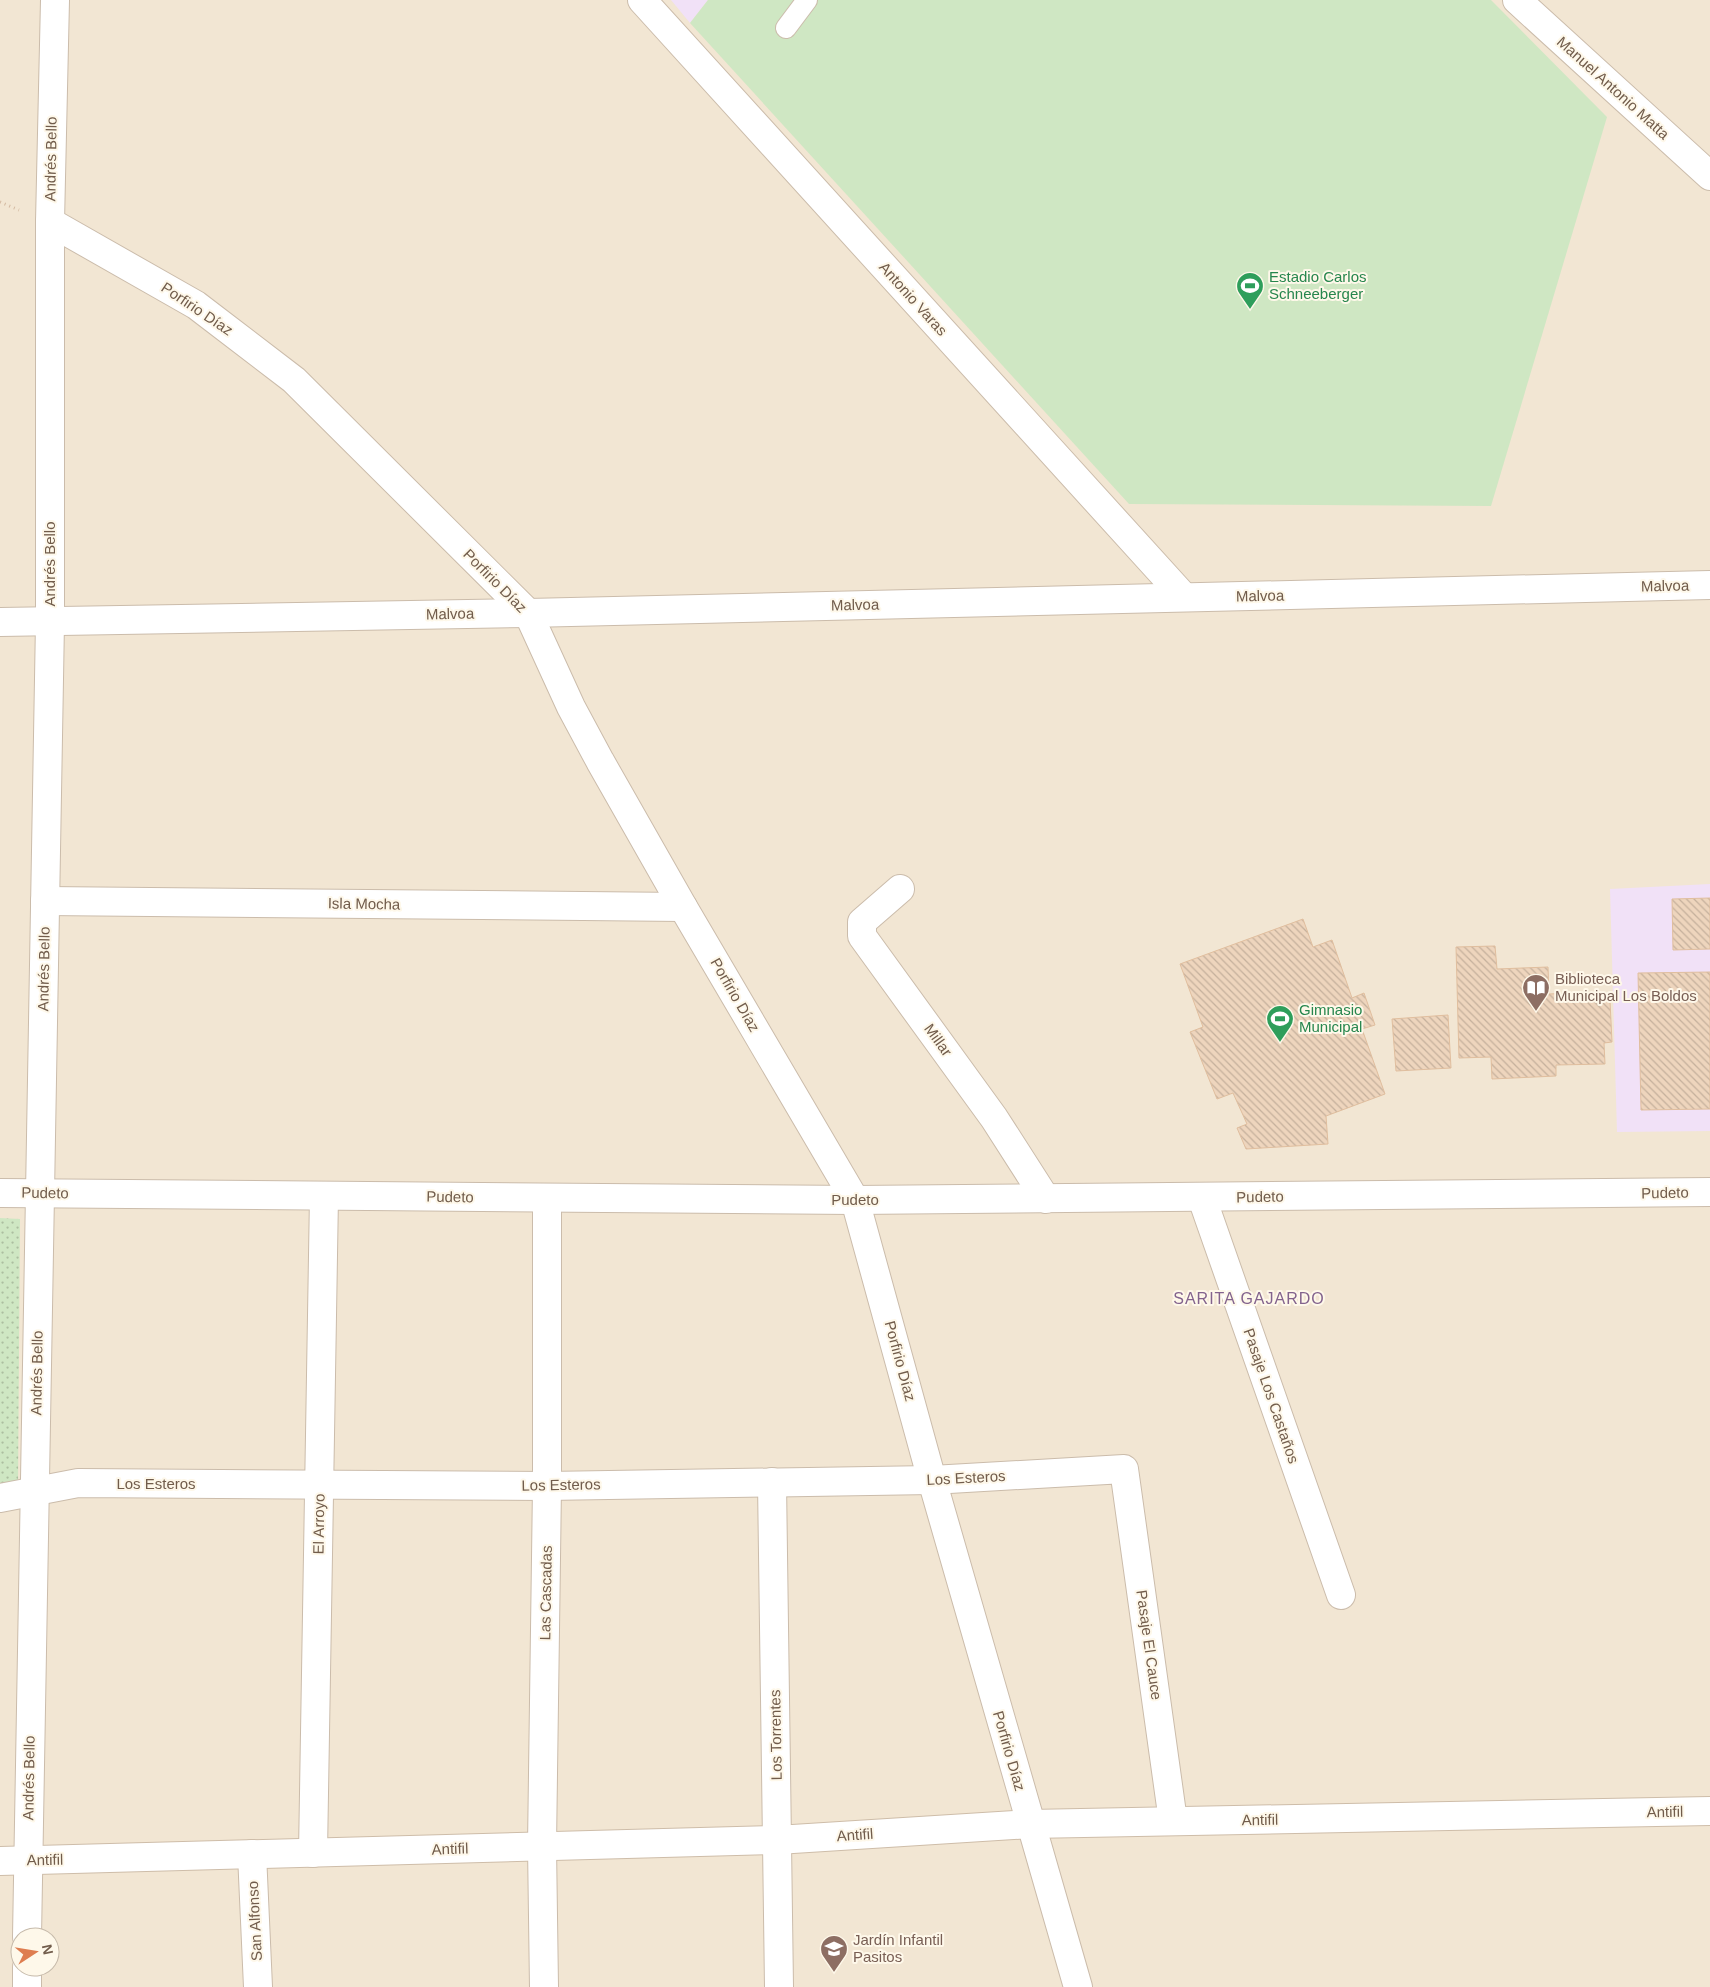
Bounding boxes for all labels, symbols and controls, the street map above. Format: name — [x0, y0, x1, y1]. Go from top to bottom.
street label: Manuel Antonio Matta — [1554, 33, 1673, 143]
street label: Andrés Bello — [41, 116, 60, 202]
street label: Antonio Varas — [876, 258, 951, 339]
place label: Estadio Carlos Schneeberger — [1269, 268, 1367, 302]
sports icon: Estadio Carlos Schneeberger — [1235, 271, 1265, 310]
street label: Porfirio Díaz — [158, 278, 236, 339]
street label: Andrés Bello — [41, 521, 58, 607]
street label: Porfirio Díaz — [460, 545, 531, 616]
street label: Malvoa — [1641, 577, 1690, 594]
street label: Malvoa — [1236, 587, 1285, 604]
street label: Malvoa — [831, 596, 880, 613]
street label: Malvoa — [426, 605, 475, 622]
street label: Isla Mocha — [328, 894, 401, 913]
street label: Andrés Bello — [34, 926, 53, 1012]
street label: Porfirio Díaz — [707, 955, 763, 1035]
place label: Biblioteca Municipal Los Boldos — [1555, 970, 1697, 1004]
library icon: Biblioteca Municipal Los Boldos — [1521, 973, 1551, 1012]
place label: Gimnasio Municipal — [1299, 1001, 1362, 1035]
sports icon: Gimnasio Municipal — [1265, 1004, 1295, 1043]
street label: Millar — [921, 1020, 956, 1059]
street label: Pudeto — [21, 1184, 69, 1201]
street label: Pudeto — [1641, 1184, 1689, 1201]
street label: Pudeto — [426, 1188, 474, 1205]
street label: Pudeto — [1236, 1188, 1284, 1205]
street label: Pudeto — [831, 1191, 879, 1208]
district label: SARITA GAJARDO — [1173, 1290, 1325, 1307]
street label: Porfirio Díaz — [882, 1319, 919, 1403]
street label: Pasaje Los Castaños — [1240, 1326, 1303, 1466]
street label: Andrés Bello — [27, 1330, 46, 1416]
street label: Los Esteros — [926, 1467, 1006, 1488]
street label: Los Esteros — [116, 1475, 196, 1492]
street label: Los Esteros — [521, 1475, 601, 1494]
street label: El Arroyo — [309, 1493, 328, 1555]
street label: Las Cascadas — [536, 1545, 555, 1641]
street label: Pasaje El Cauce — [1133, 1589, 1166, 1701]
street label: Los Torrentes — [766, 1690, 785, 1780]
street label: Porfirio Díaz — [990, 1709, 1029, 1793]
street label: Andrés Bello — [19, 1735, 38, 1821]
street label: Antifil — [1647, 1803, 1683, 1820]
street label: Antifil — [1242, 1811, 1278, 1828]
street label: Antifil — [836, 1825, 874, 1844]
street label: Antifil — [431, 1839, 469, 1858]
street label: Antifil — [27, 1851, 63, 1868]
street label: San Alfonso — [244, 1881, 265, 1961]
north arrow — [10, 1927, 60, 1977]
place label: Jardín Infantil Pasitos — [853, 1931, 943, 1965]
school or university icon: Jardín Infantil Pasitos — [819, 1934, 849, 1973]
text: N — [39, 1943, 57, 1956]

